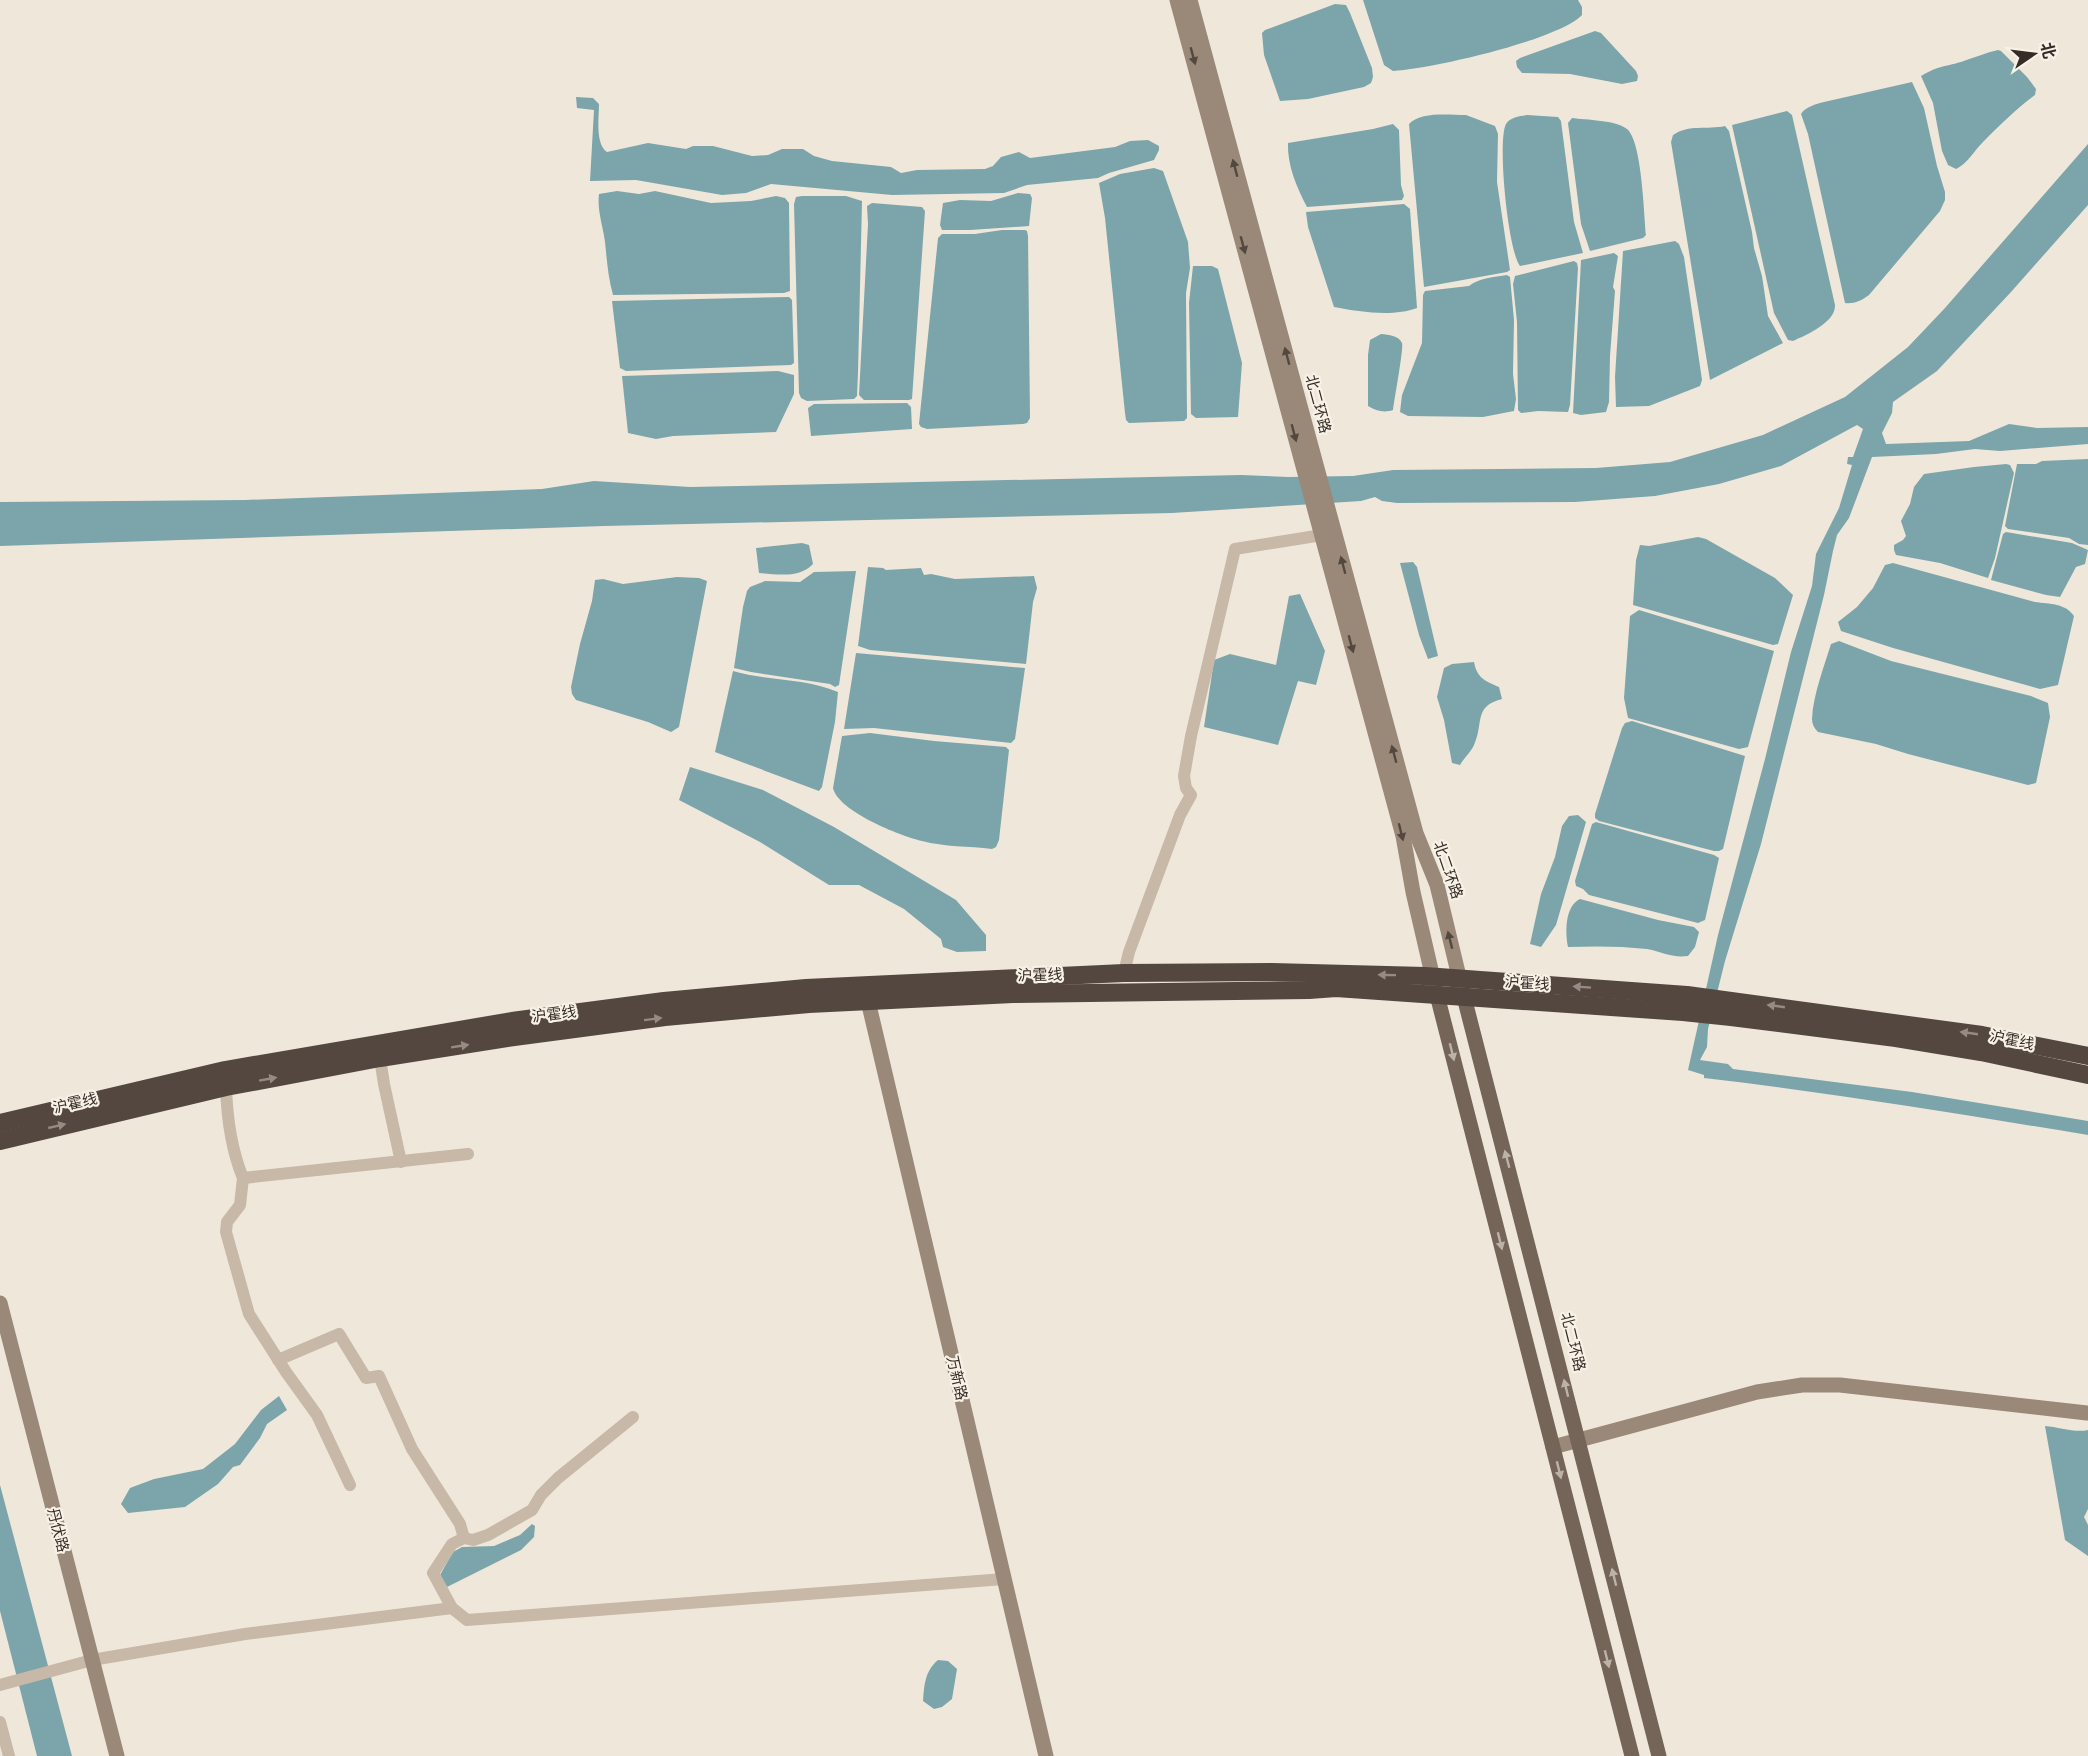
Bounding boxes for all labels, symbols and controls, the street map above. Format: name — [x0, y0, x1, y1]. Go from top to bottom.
north arrow — [2004, 24, 2064, 84]
text: 北 — [2037, 40, 2059, 61]
one-way arrow — [1188, 47, 1198, 66]
one-way arrow — [1230, 159, 1240, 177]
one-way arrow — [1239, 236, 1249, 254]
one-way arrow — [1281, 347, 1291, 365]
street label: 北二环路 — [1302, 373, 1334, 435]
one-way arrow — [1290, 424, 1299, 442]
one-way arrow — [1338, 556, 1348, 575]
one-way arrow — [1347, 635, 1356, 653]
one-way arrow — [1389, 745, 1398, 763]
one-way arrow — [1397, 823, 1407, 842]
street label: 北二环路 — [1430, 839, 1466, 901]
one-way arrow — [1445, 931, 1455, 949]
street label: 沪霍线 — [1017, 966, 1063, 984]
one-way arrow — [1378, 970, 1397, 980]
street label: 沪霍线 — [1504, 972, 1550, 994]
one-way arrow — [1572, 983, 1591, 992]
street label: 沪霍线 — [531, 1002, 577, 1026]
one-way arrow — [1766, 1002, 1785, 1011]
one-way arrow — [643, 1014, 662, 1024]
street label: 沪霍线 — [1988, 1027, 2036, 1053]
one-way arrow — [1959, 1028, 1978, 1037]
one-way arrow — [450, 1041, 469, 1050]
one-way arrow — [1447, 1043, 1457, 1061]
one-way arrow — [258, 1074, 277, 1083]
street label: 沪霍线 — [51, 1089, 99, 1117]
one-way arrow — [47, 1121, 66, 1130]
one-way arrow — [1502, 1149, 1511, 1167]
one-way arrow — [1495, 1232, 1505, 1250]
street label: 北二环路 — [1557, 1311, 1589, 1373]
street label: 万新路 — [943, 1354, 971, 1402]
one-way arrow — [1560, 1379, 1570, 1397]
one-way arrow — [1554, 1461, 1564, 1480]
street label: 丹伏路 — [44, 1506, 72, 1554]
one-way arrow — [1609, 1568, 1618, 1586]
one-way arrow — [1603, 1650, 1613, 1668]

